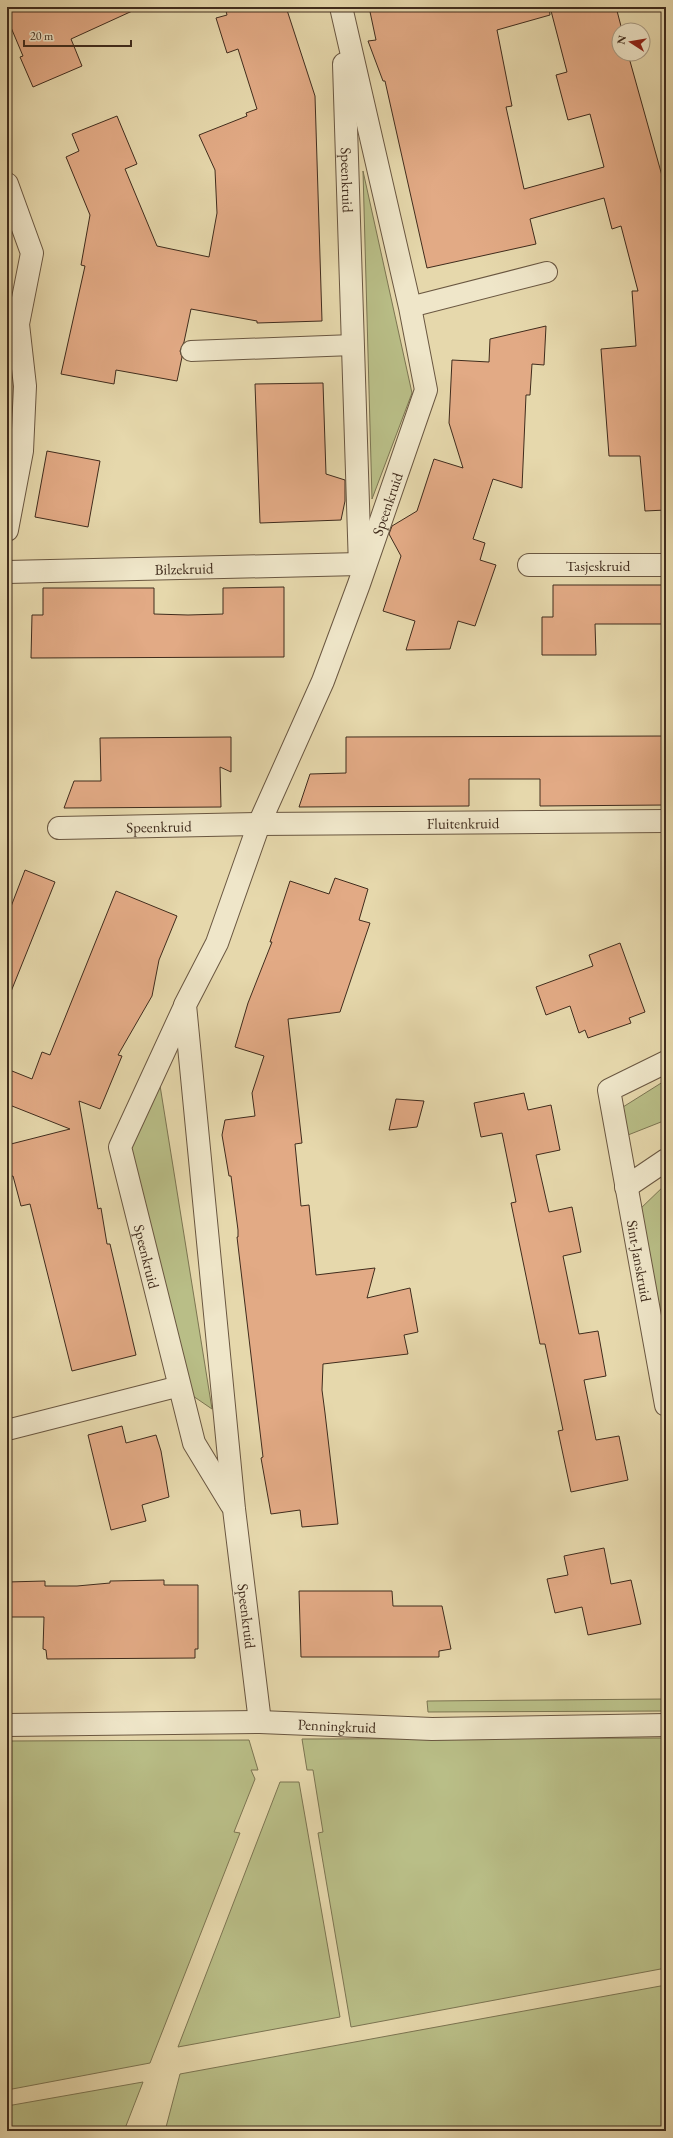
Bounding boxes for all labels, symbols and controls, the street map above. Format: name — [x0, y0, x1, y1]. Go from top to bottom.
scale bar — [24, 22, 131, 48]
north arrow — [611, 22, 651, 62]
text: 20 m — [30, 28, 54, 44]
text: N — [613, 34, 629, 46]
street label: Speenkruid — [337, 147, 358, 213]
street label: Speenkruid — [367, 469, 407, 538]
street label: Tasjeskruid — [566, 556, 631, 575]
street label: Bilzekruid — [154, 558, 214, 578]
street label: Fluitenkruid — [427, 813, 500, 832]
street label: Speenkruid — [126, 816, 192, 836]
street label: Sint-Janskruid — [623, 1218, 657, 1303]
street label: Speenkruid — [130, 1222, 165, 1291]
street label: Speenkruid — [234, 1582, 260, 1650]
street label: Penningkruid — [297, 1714, 377, 1736]

